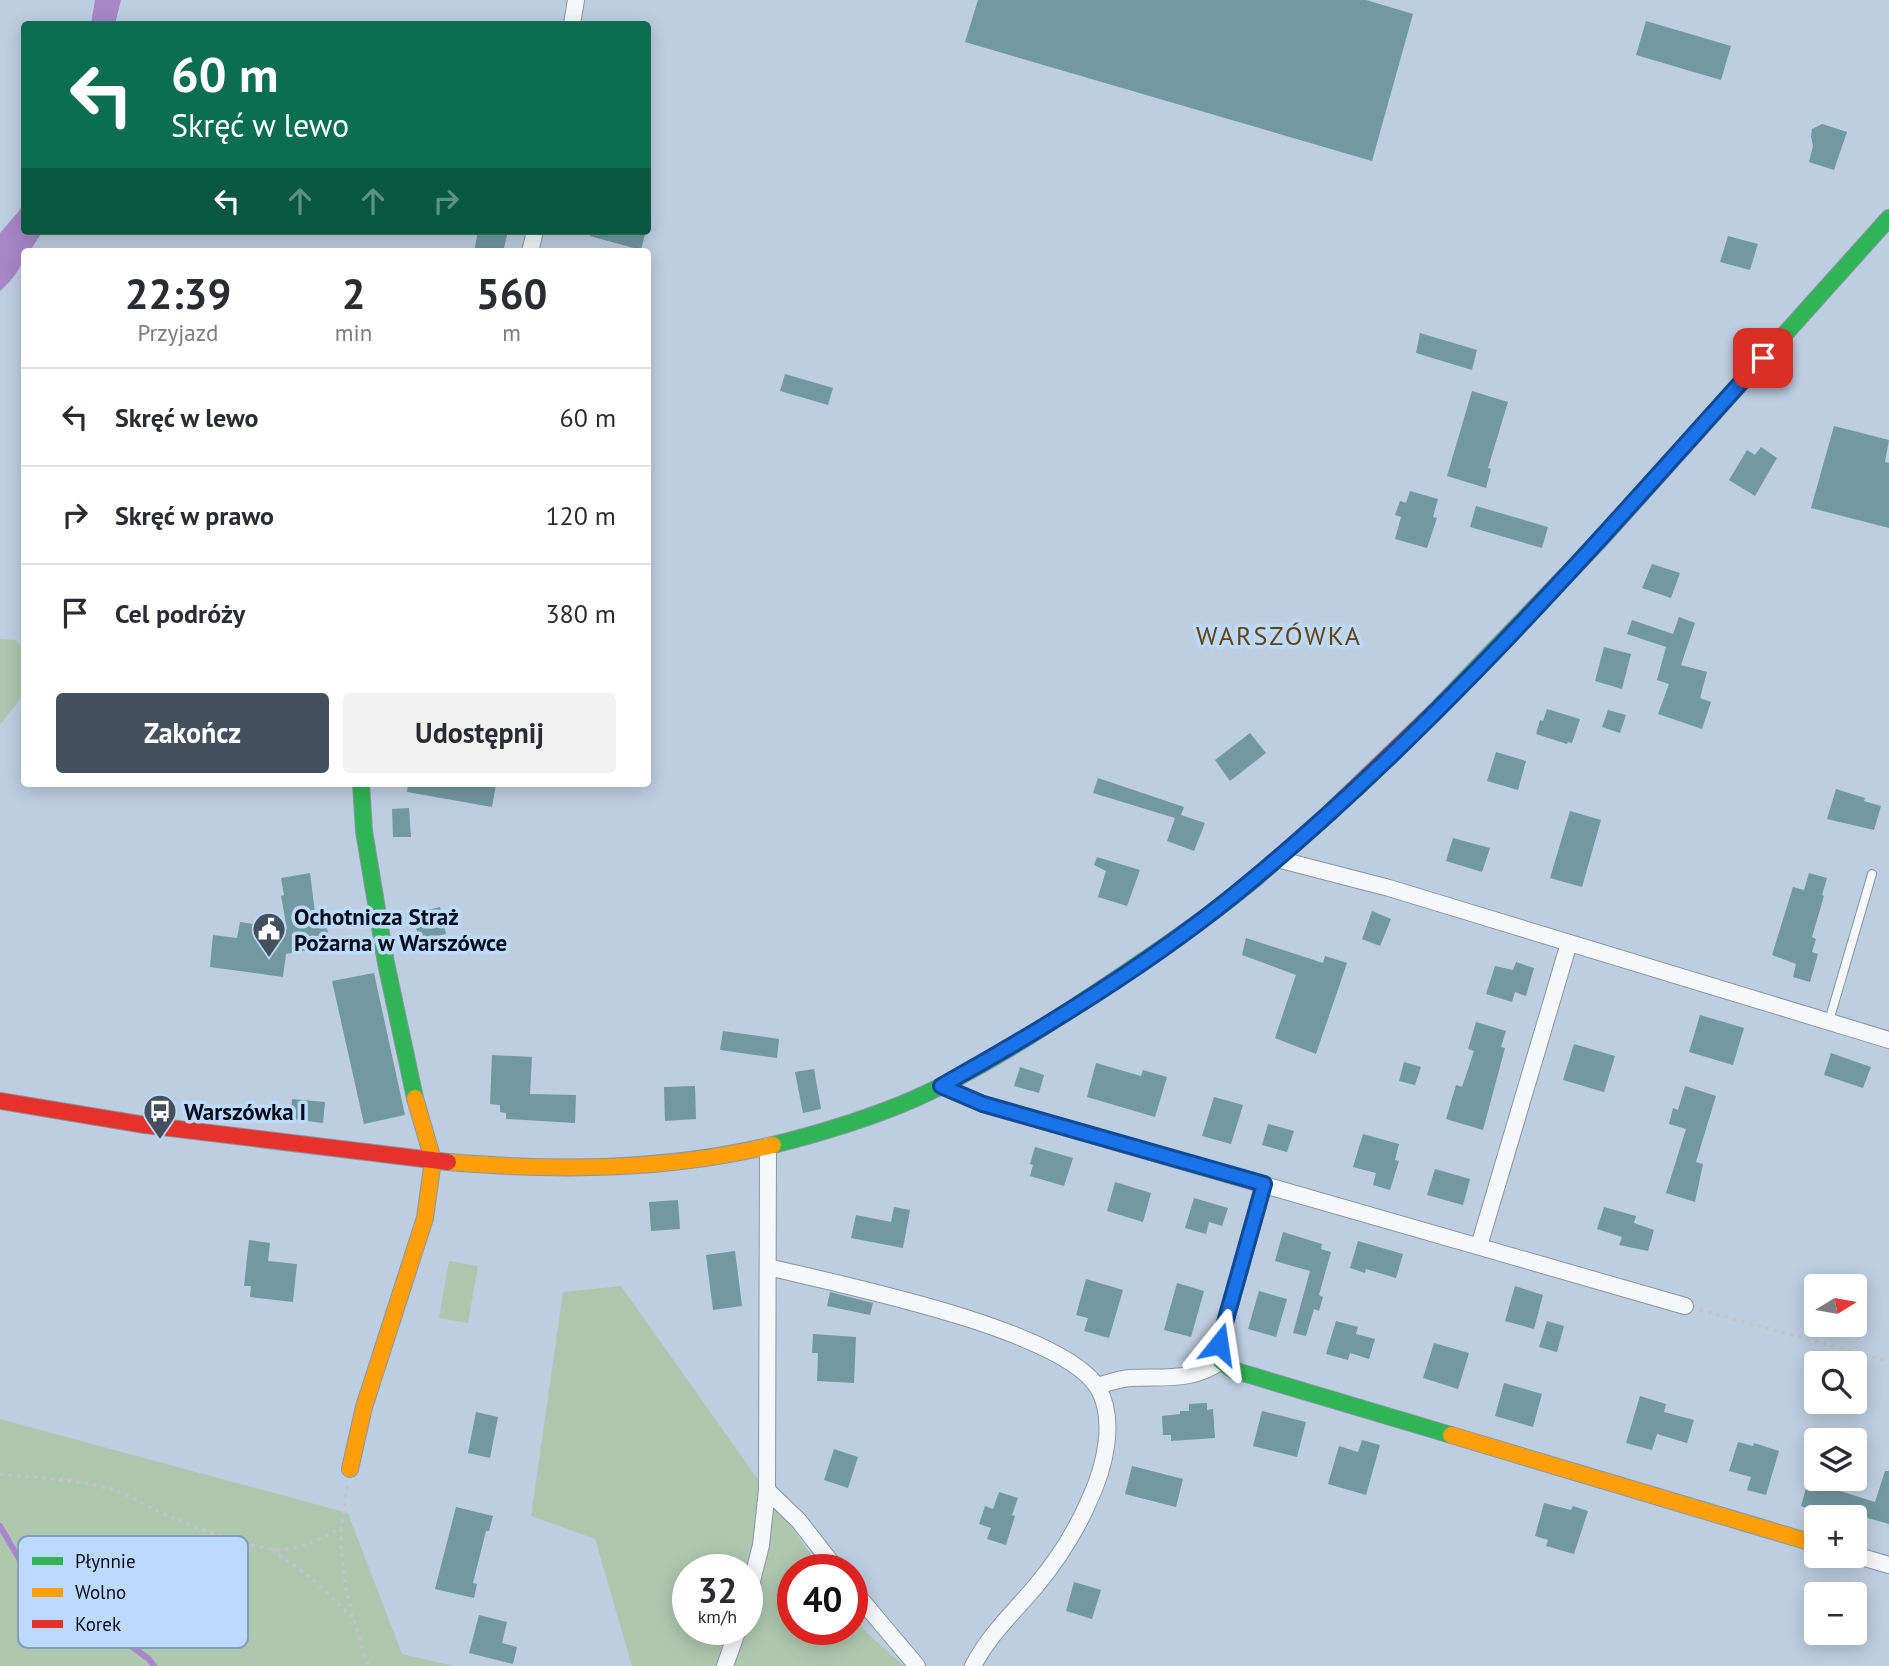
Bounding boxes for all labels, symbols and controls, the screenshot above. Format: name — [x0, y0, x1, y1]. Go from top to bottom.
text: 60 m — [171, 42, 278, 106]
icon: left — [56, 49, 147, 140]
text: Skręć w lewo — [171, 104, 349, 146]
icon: left — [208, 182, 246, 220]
icon: ahead — [281, 182, 319, 220]
icon: ahead — [354, 182, 392, 220]
icon: right — [427, 182, 465, 220]
text: 22:39 — [125, 266, 231, 321]
text: 2 — [342, 266, 365, 321]
text: 560 — [476, 266, 547, 321]
text: Przyjazd — [137, 318, 218, 347]
text: min — [335, 318, 372, 347]
text: m — [502, 318, 521, 347]
pin — [1733, 328, 1793, 388]
icon: arrive — [1744, 339, 1782, 377]
icon: left — [56, 398, 94, 436]
text: Skręć w lewo — [115, 401, 259, 434]
text: 60 m — [560, 401, 616, 434]
icon: right — [56, 496, 94, 534]
text: Skręć w prawo — [115, 499, 274, 532]
text: 120 m — [545, 499, 616, 532]
icon: arrive — [56, 594, 94, 632]
text: Cel podróży — [115, 597, 245, 630]
text: 380 m — [545, 597, 616, 630]
district label: WARSZÓWKA — [1196, 619, 1362, 652]
button: Zakończ — [56, 693, 329, 773]
button: Udostępnij — [343, 693, 616, 773]
place label: Ochotnicza Straż Pożarna w Warszówce — [294, 902, 507, 957]
public building icon: Ochotnicza Straż Pożarna w Warszówce — [250, 910, 288, 959]
bus stop icon: Warszówka I — [141, 1092, 179, 1141]
place label: Warszówka I — [184, 1097, 306, 1126]
north arrow — [1804, 1274, 1867, 1337]
map controls — [1804, 1274, 1867, 1645]
position arrow — [1182, 1307, 1256, 1381]
button: search — [1804, 1351, 1867, 1414]
button: layers — [1804, 1428, 1867, 1491]
button: + — [1804, 1505, 1867, 1568]
legend — [18, 1536, 248, 1648]
text: Płynnie — [75, 1549, 136, 1573]
speed limit sign: 40 — [777, 1554, 868, 1645]
text: 32 — [698, 1567, 737, 1613]
text: Wolno — [75, 1580, 126, 1604]
button: − — [1804, 1582, 1867, 1645]
text: km/h — [698, 1605, 737, 1628]
text: Korek — [75, 1612, 121, 1636]

